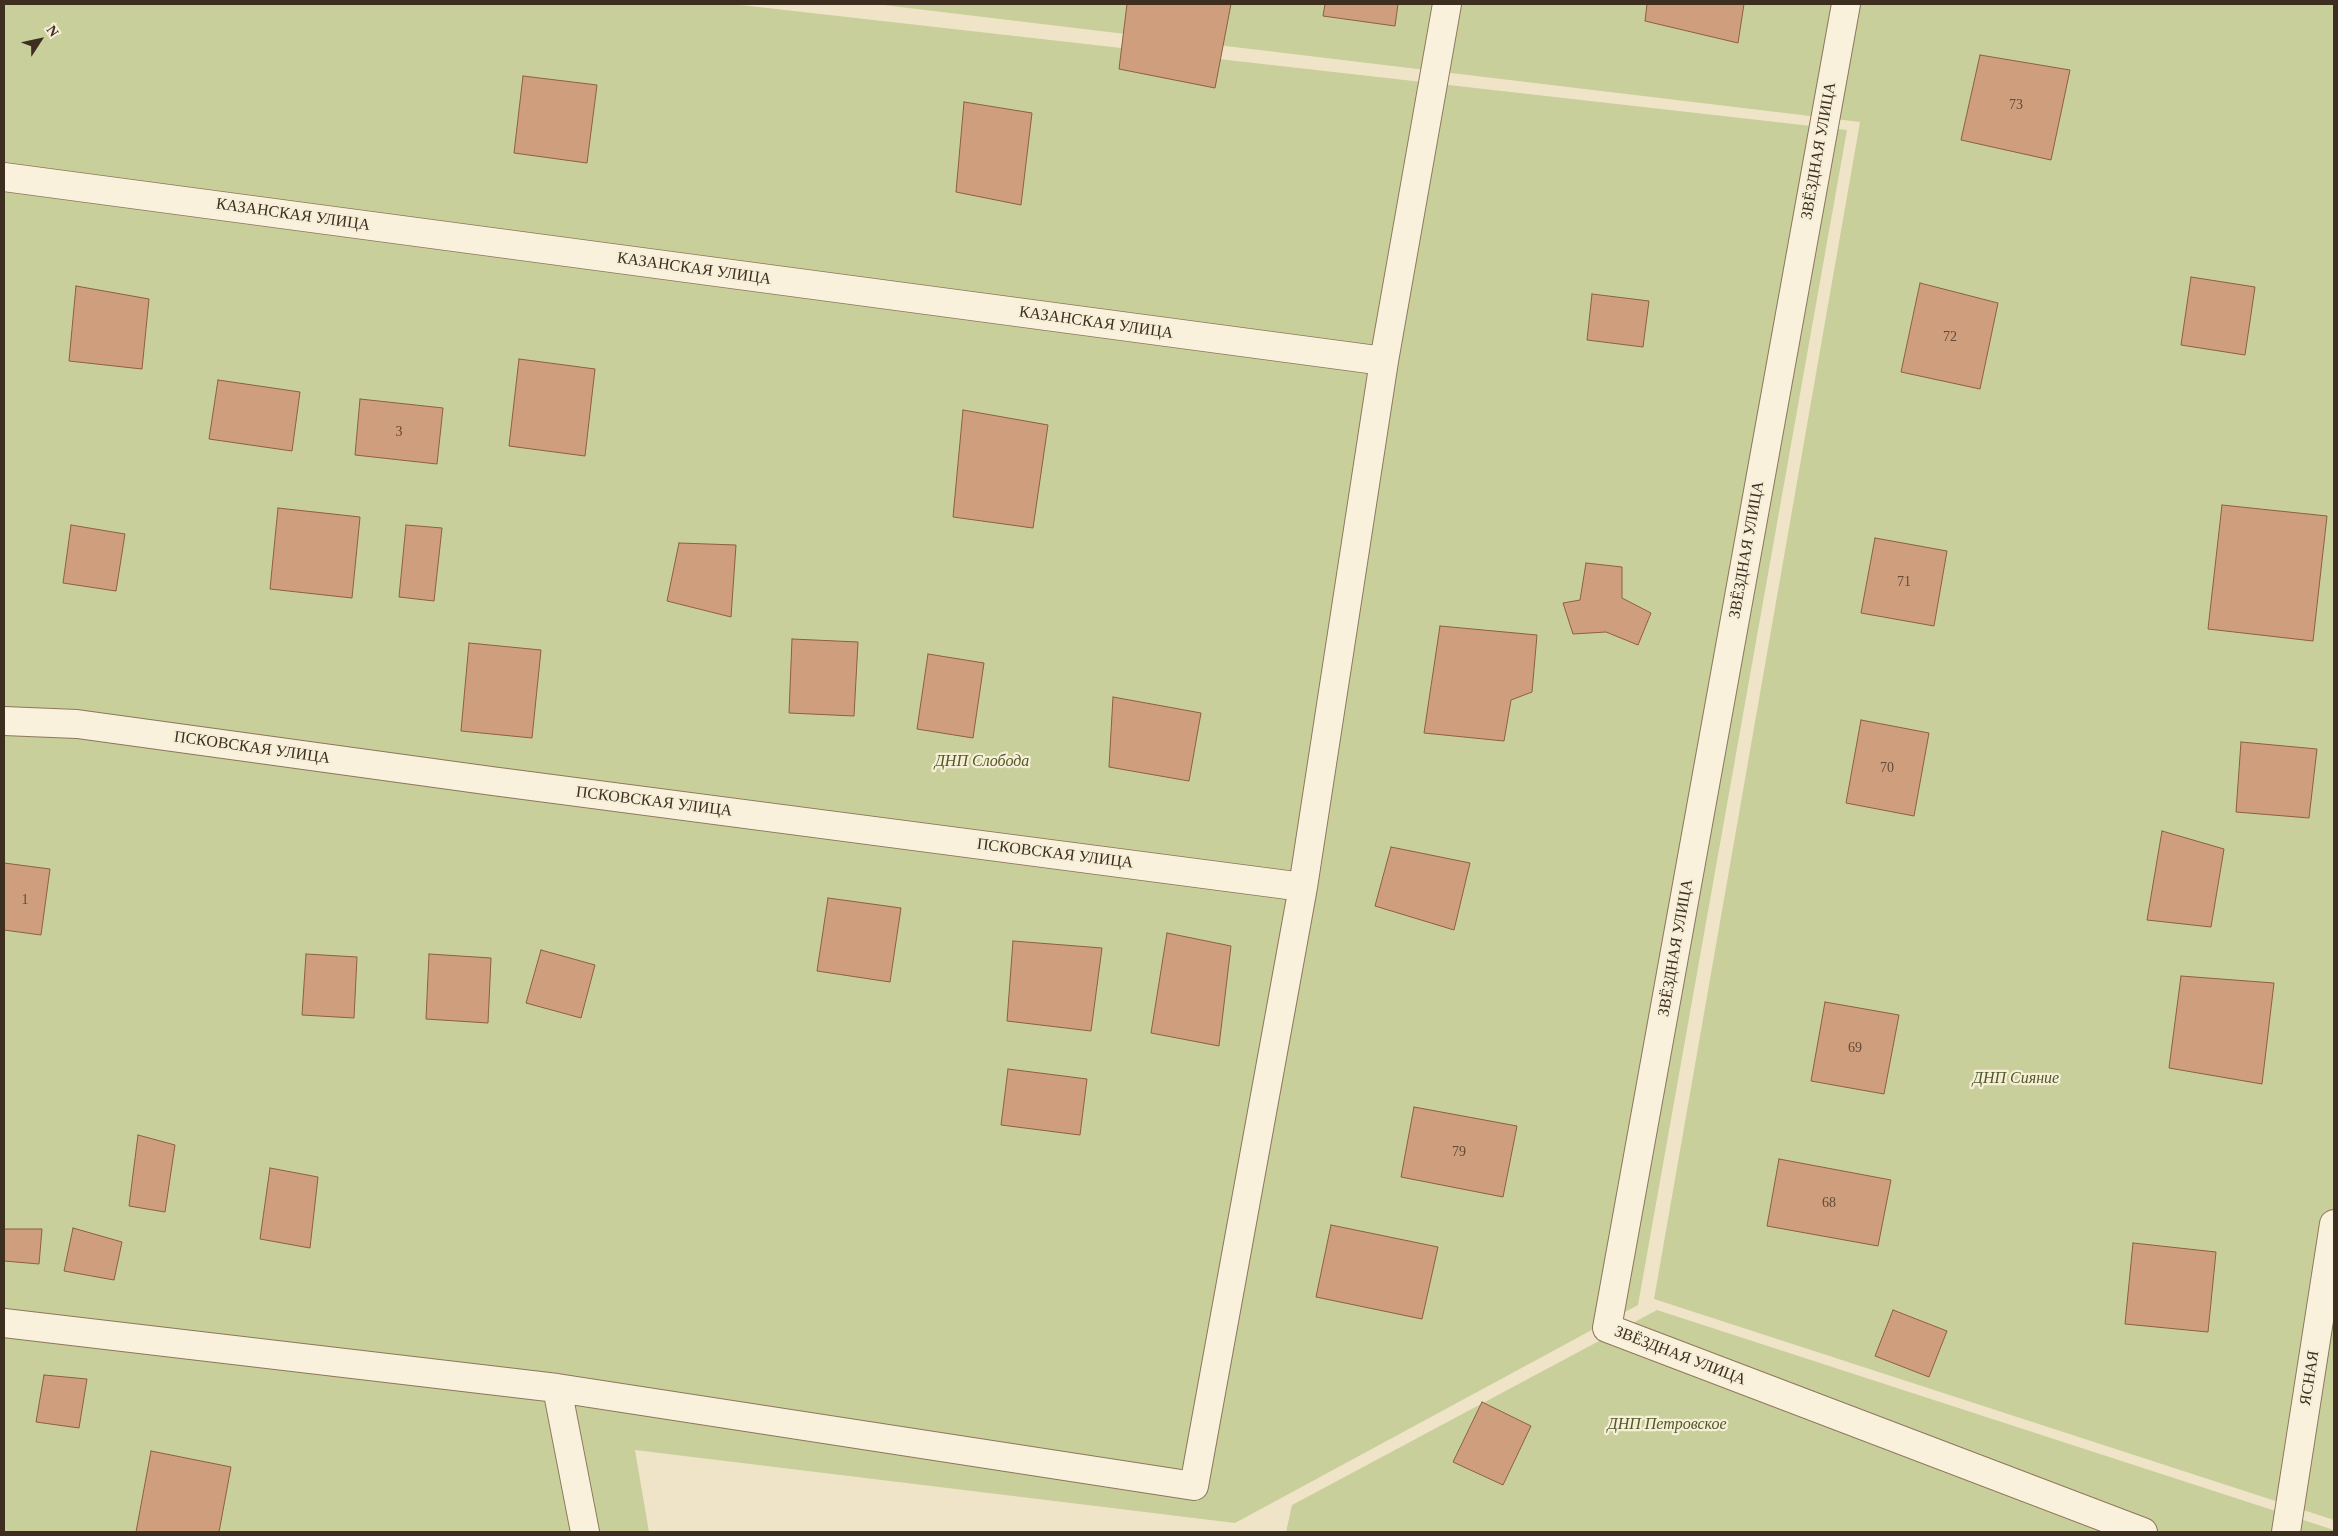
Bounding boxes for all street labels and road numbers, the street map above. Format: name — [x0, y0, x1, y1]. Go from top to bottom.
street label: ЗВЁЗДНАЯ УЛИЦА — [1797, 81, 1841, 221]
street label: КАЗАНСКАЯ УЛИЦА — [215, 195, 371, 235]
street label: КАЗАНСКАЯ УЛИЦА — [616, 249, 772, 289]
street label: КАЗАНСКАЯ УЛИЦА — [1018, 303, 1174, 343]
street label: ЗВЁЗДНАЯ УЛИЦА — [1725, 480, 1769, 620]
street label: ПСКОВСКАЯ УЛИЦА — [173, 728, 331, 768]
street label: ПСКОВСКАЯ УЛИЦА — [575, 783, 733, 821]
street label: ПСКОВСКАЯ УЛИЦА — [976, 835, 1134, 873]
street label: ЗВЁЗДНАЯ УЛИЦА — [1654, 878, 1698, 1018]
street label: ЗВЁЗДНАЯ УЛИЦА — [1612, 1322, 1748, 1390]
street label: ЯСНАЯ — [2296, 1349, 2324, 1407]

